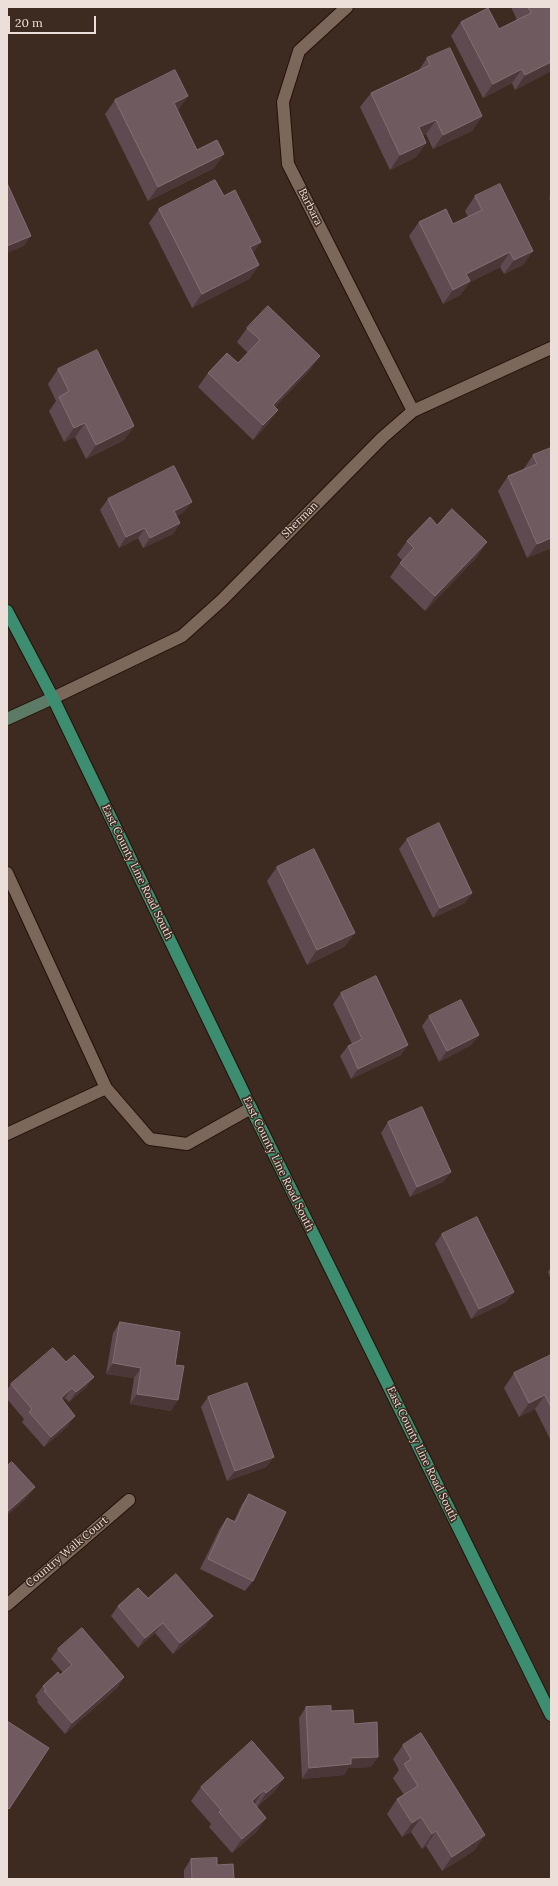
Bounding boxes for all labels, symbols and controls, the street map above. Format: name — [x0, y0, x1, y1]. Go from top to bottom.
scale bar — [10, 8, 98, 34]
text: 20 m — [15, 15, 43, 30]
street label: Barbara — [295, 186, 325, 228]
street label: Sherman — [279, 499, 321, 541]
street label: East County Line Road South — [99, 802, 175, 942]
street label: East County Line Road South — [240, 1094, 316, 1234]
street label: East County Line Road South — [384, 1384, 460, 1524]
street label: Country Walk Court — [23, 1514, 111, 1590]

